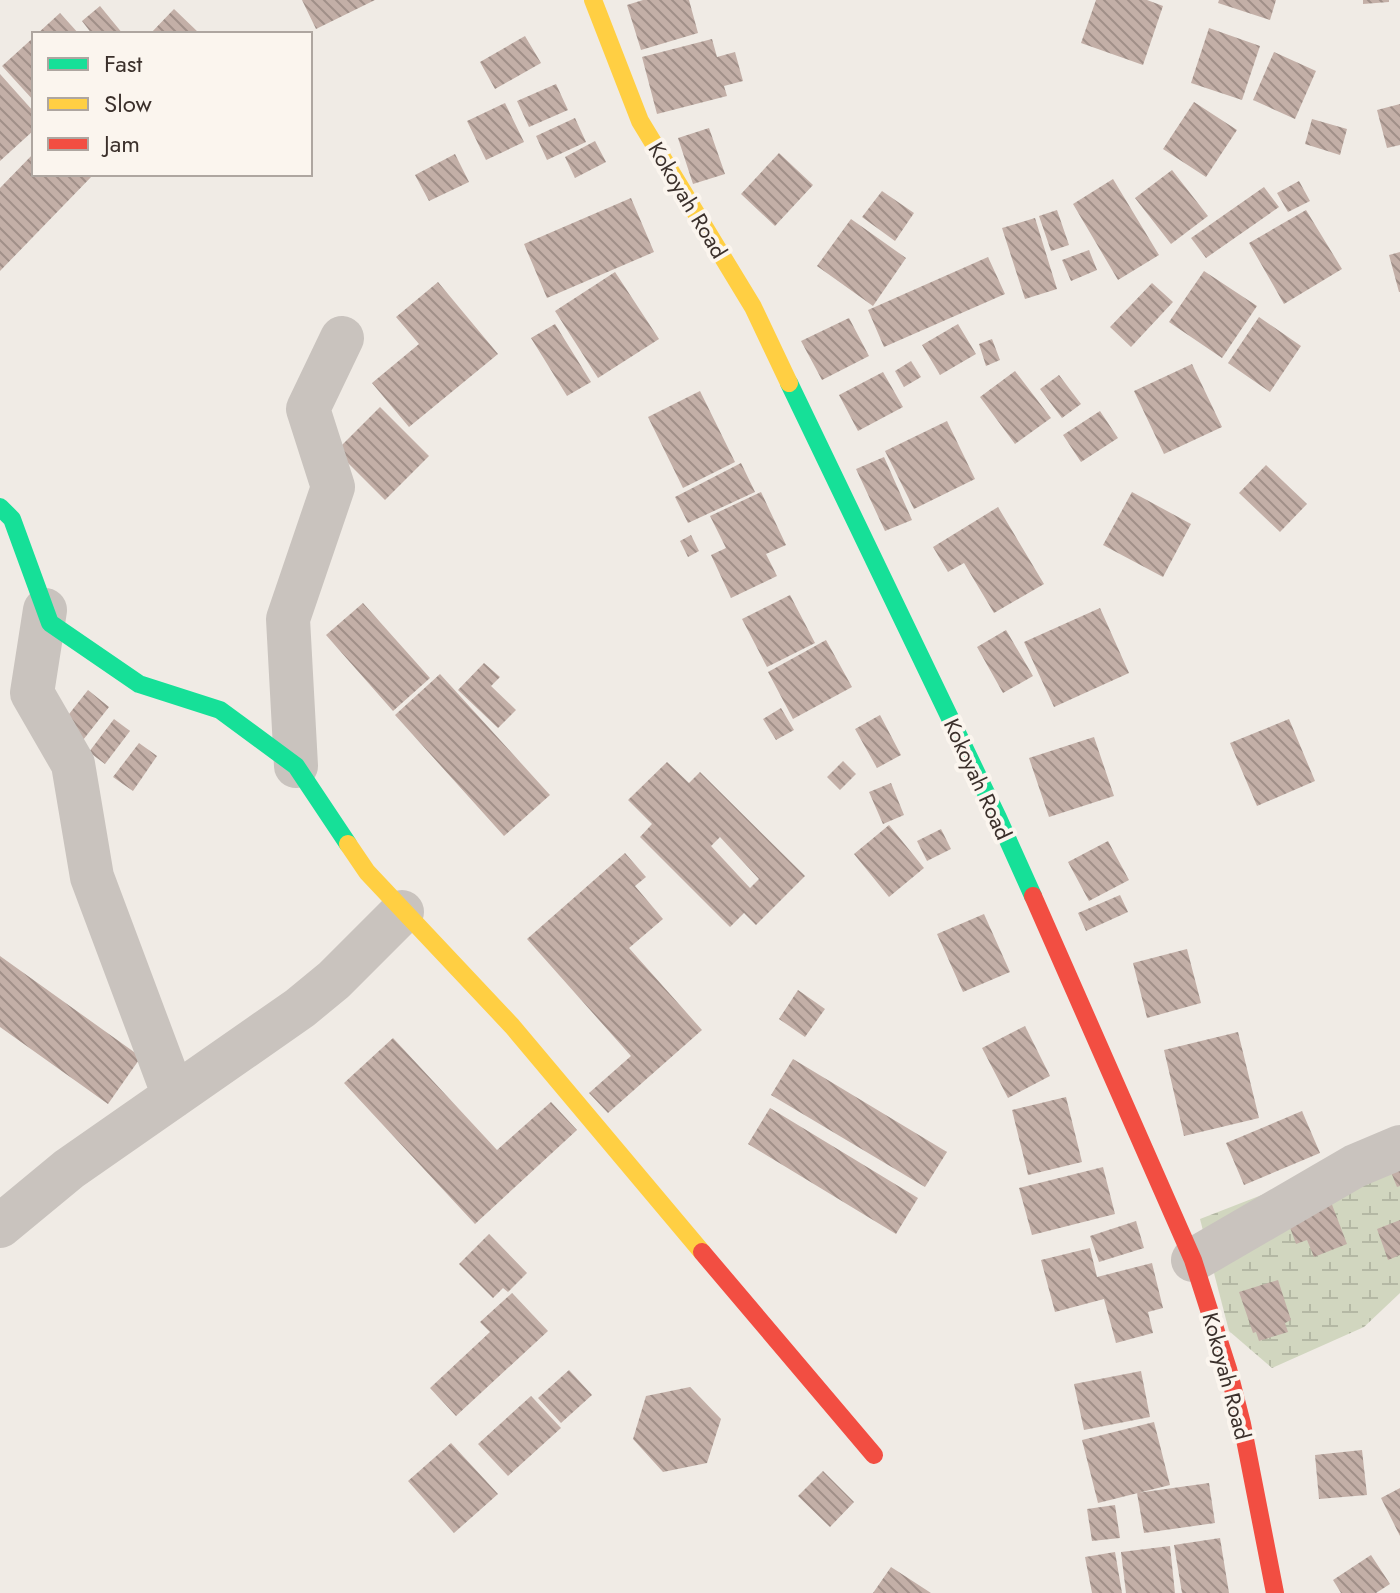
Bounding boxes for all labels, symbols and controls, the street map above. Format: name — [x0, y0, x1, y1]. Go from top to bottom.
legend — [32, 32, 312, 176]
text: Fast — [104, 46, 142, 81]
text: Slow — [104, 86, 152, 121]
text: Jam — [101, 126, 140, 161]
street label: Kokoyah Road — [641, 136, 735, 264]
street label: Kokoyah Road — [936, 713, 1020, 845]
street label: Kokoyah Road — [1195, 1309, 1259, 1443]

